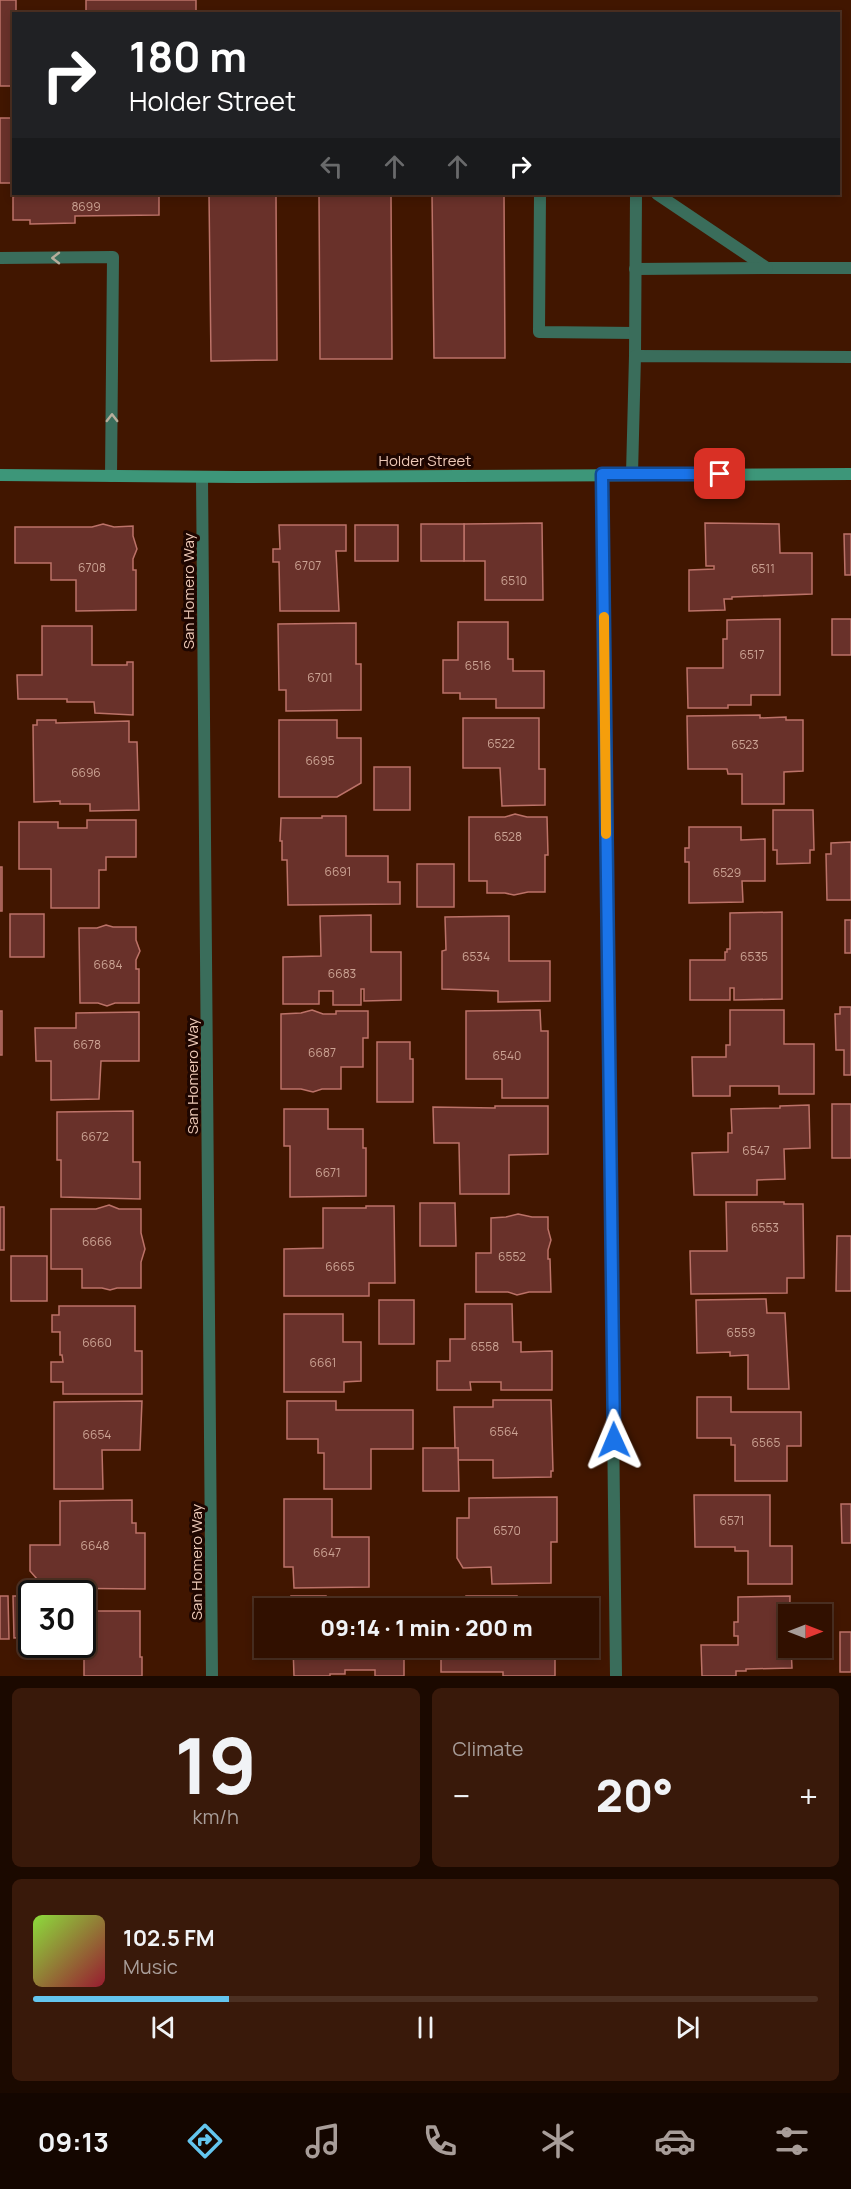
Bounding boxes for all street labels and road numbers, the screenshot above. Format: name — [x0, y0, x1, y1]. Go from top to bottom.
street label: Holder Street — [379, 450, 471, 471]
street label: San Homero Way — [178, 533, 199, 649]
street label: San Homero Way — [182, 1018, 203, 1134]
street label: San Homero Way — [186, 1504, 207, 1620]

